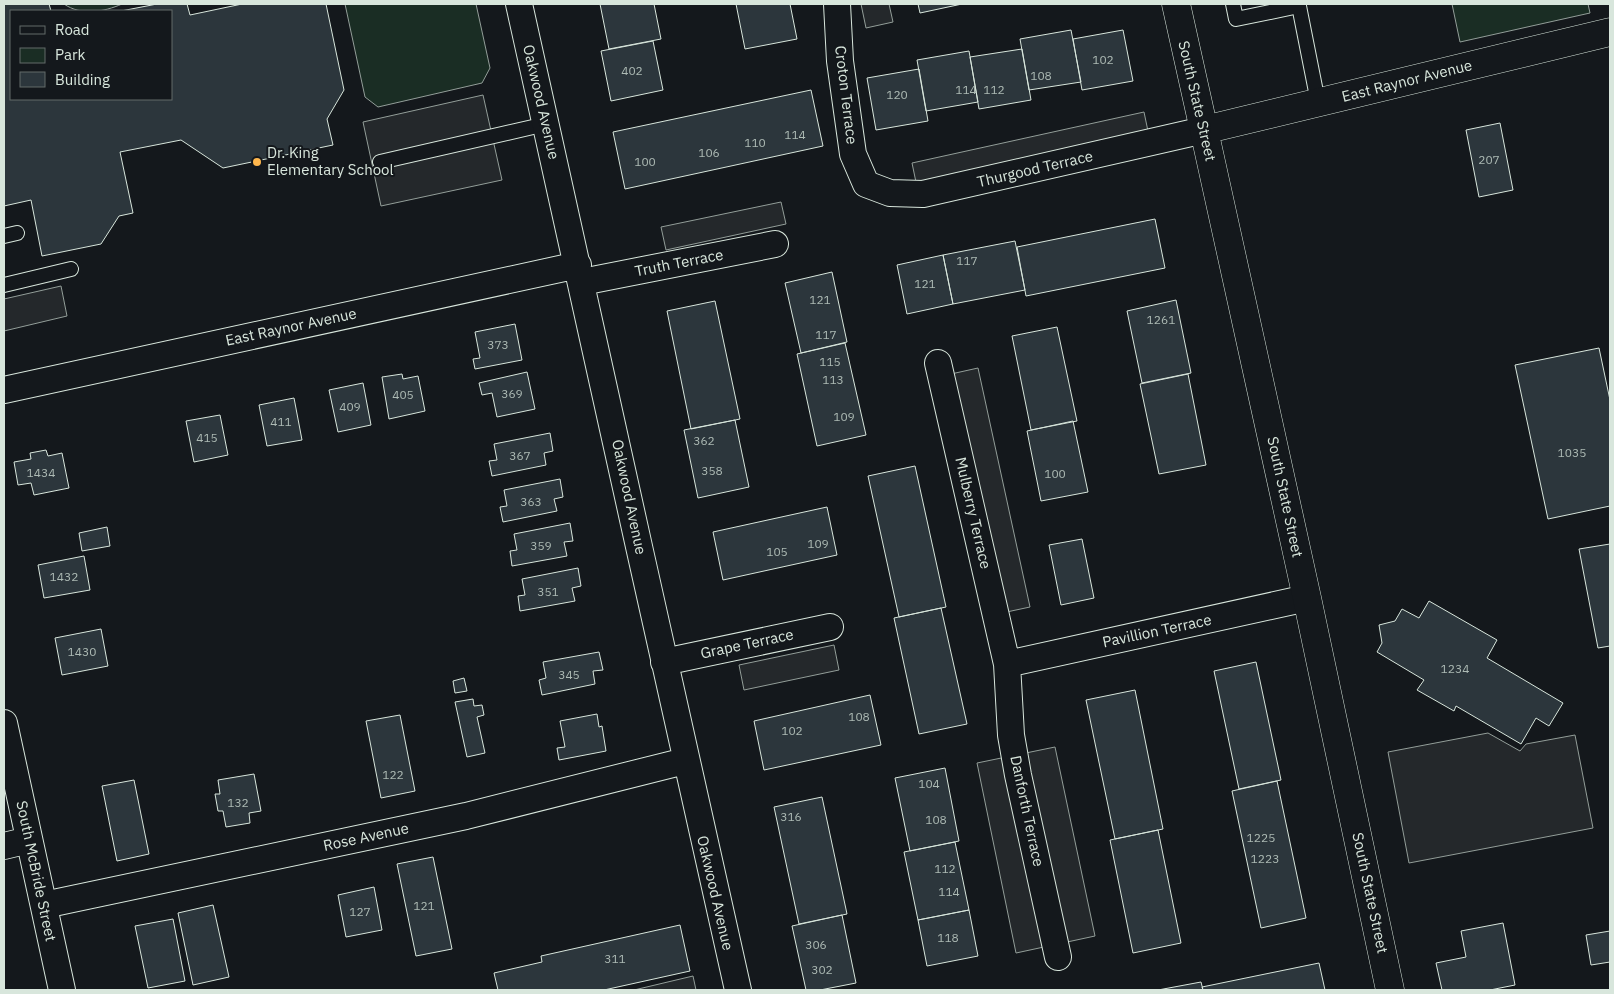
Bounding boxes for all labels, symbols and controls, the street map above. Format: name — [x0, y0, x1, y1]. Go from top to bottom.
legend — [10, 10, 172, 100]
text: Road — [55, 20, 90, 39]
street label: South State Street — [1174, 39, 1221, 163]
street label: Oakwood Avenue — [519, 43, 564, 161]
street label: Croton Terrace — [831, 44, 862, 145]
text: Park — [55, 45, 85, 64]
house number: 102 — [1092, 52, 1114, 67]
street label: East Raynor Avenue — [1340, 55, 1474, 106]
house number: 402 — [621, 63, 643, 78]
house number: 108 — [1030, 68, 1052, 83]
text: Building — [55, 70, 110, 89]
house number: 114 — [955, 82, 977, 97]
house number: 112 — [983, 82, 1005, 97]
house number: 120 — [886, 87, 908, 102]
house number: 114 — [784, 127, 806, 142]
house number: 110 — [744, 135, 766, 150]
place label: Dr. King Elementary School — [267, 143, 394, 179]
house number: 106 — [698, 145, 720, 160]
street label: Thurgood Terrace — [975, 146, 1095, 191]
house number: 207 — [1478, 152, 1500, 167]
house number: 100 — [634, 154, 656, 169]
marker: Dr. King Elementary School — [251, 156, 263, 168]
street label: Truth Terrace — [633, 245, 725, 280]
house number: 117 — [956, 253, 978, 268]
house number: 121 — [914, 276, 936, 291]
house number: 121 — [809, 292, 831, 307]
street label: East Raynor Avenue — [224, 303, 358, 350]
house number: 1261 — [1147, 312, 1175, 327]
house number: 117 — [815, 327, 837, 342]
house number: 373 — [487, 337, 509, 352]
house number: 115 — [819, 354, 841, 369]
house number: 113 — [822, 372, 844, 387]
house number: 369 — [501, 386, 523, 401]
house number: 405 — [392, 387, 414, 402]
house number: 409 — [339, 399, 361, 414]
house number: 109 — [833, 409, 855, 424]
house number: 411 — [270, 414, 292, 429]
house number: 415 — [196, 430, 218, 445]
house number: 362 — [693, 433, 715, 448]
street label: South State Street — [1263, 435, 1308, 559]
street label: Oakwood Avenue — [608, 438, 651, 556]
house number: 1035 — [1558, 445, 1586, 460]
house number: 367 — [509, 448, 531, 463]
street label: Mulberry Terrace — [951, 455, 996, 571]
house number: 358 — [701, 463, 723, 478]
house number: 1434 — [27, 465, 55, 480]
house number: 100 — [1044, 466, 1066, 481]
house number: 363 — [520, 494, 542, 509]
house number: 109 — [807, 536, 829, 551]
house number: 359 — [530, 538, 552, 553]
house number: 105 — [766, 544, 788, 559]
house number: 1432 — [50, 569, 78, 584]
house number: 351 — [537, 584, 559, 599]
street label: Pavillion Terrace — [1101, 610, 1213, 651]
street label: Grape Terrace — [699, 624, 795, 663]
house number: 1430 — [68, 644, 96, 659]
house number: 1234 — [1441, 661, 1469, 676]
house number: 345 — [558, 667, 580, 682]
house number: 108 — [848, 709, 870, 724]
house number: 102 — [781, 723, 803, 738]
street label: Danforth Terrace — [1006, 754, 1049, 868]
house number: 122 — [382, 767, 404, 782]
house number: 104 — [918, 776, 940, 791]
house number: 132 — [227, 795, 249, 810]
street label: South McBride Street — [12, 799, 61, 943]
house number: 316 — [780, 809, 802, 824]
house number: 108 — [925, 812, 947, 827]
street label: Rose Avenue — [321, 818, 410, 855]
house number: 1225 — [1247, 830, 1275, 845]
street label: South State Street — [1348, 831, 1393, 955]
street label: Oakwood Avenue — [693, 834, 738, 952]
house number: 1223 — [1251, 851, 1279, 866]
house number: 112 — [934, 861, 956, 876]
house number: 114 — [938, 884, 960, 899]
house number: 121 — [413, 898, 435, 913]
house number: 127 — [349, 904, 371, 919]
house number: 118 — [937, 930, 959, 945]
house number: 306 — [805, 937, 827, 952]
house number: 311 — [604, 951, 626, 966]
house number: 302 — [811, 962, 833, 977]

